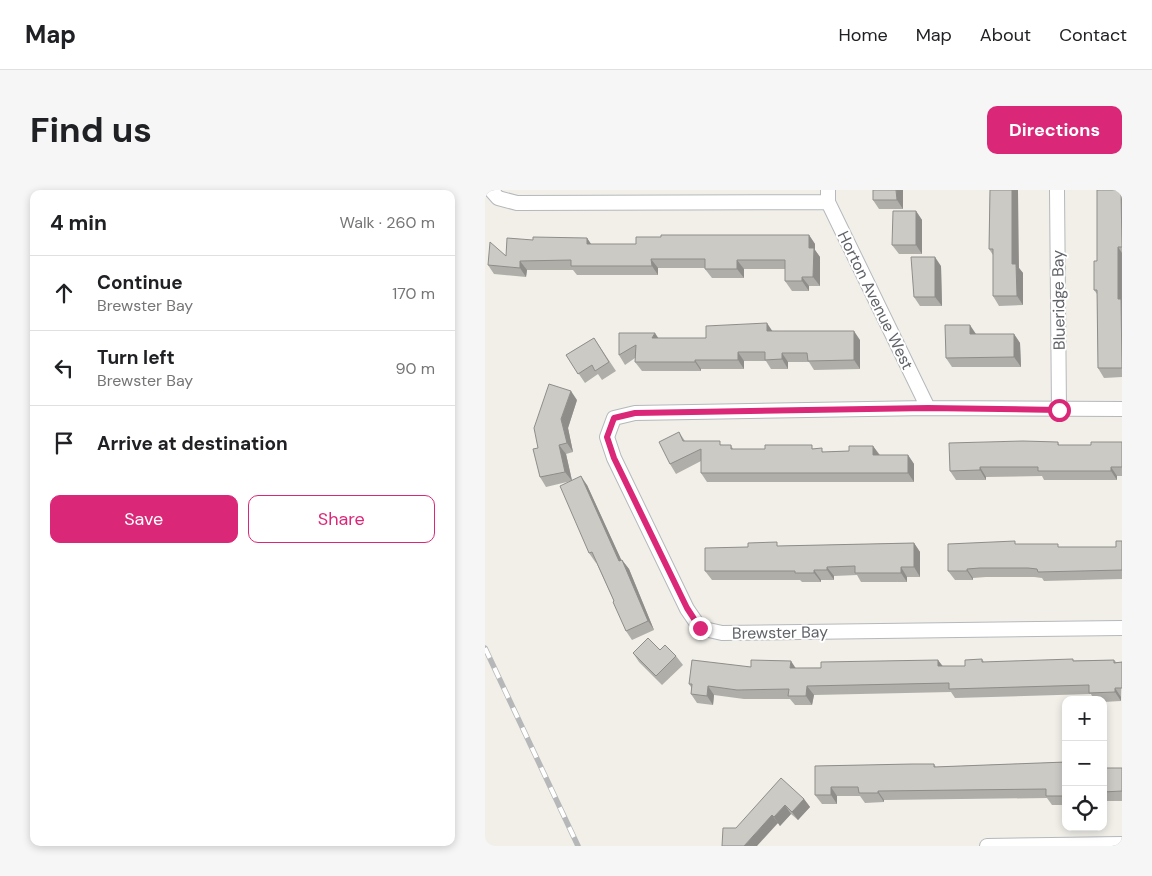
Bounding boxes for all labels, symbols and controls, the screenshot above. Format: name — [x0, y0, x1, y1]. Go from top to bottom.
text: Map — [25, 19, 76, 50]
text: Home — [838, 23, 888, 47]
text: Map — [916, 23, 952, 47]
text: About — [980, 23, 1031, 47]
text: Contact — [1059, 23, 1127, 47]
button: Directions — [987, 106, 1122, 154]
text: Find us — [30, 107, 152, 153]
text: 4 min — [50, 209, 107, 237]
text: Walk · 260 m — [340, 212, 435, 233]
street label: Horton Avenue West — [833, 227, 918, 373]
street label: Blueridge Bay — [1047, 250, 1070, 350]
text: Continue — [97, 270, 183, 295]
icon: ahead — [50, 279, 78, 307]
text: 170 m — [392, 283, 435, 304]
text: Brewster Bay — [97, 295, 193, 316]
text: Turn left — [97, 345, 175, 370]
icon: left — [50, 354, 78, 382]
text: 90 m — [395, 358, 435, 379]
text: Brewster Bay — [97, 370, 193, 391]
route start — [1048, 399, 1071, 422]
icon: arrive — [50, 429, 78, 457]
text: Arrive at destination — [97, 431, 288, 456]
button: Save — [50, 495, 238, 543]
button: Share — [248, 495, 435, 543]
route end — [689, 617, 712, 640]
street label: Brewster Bay — [732, 621, 828, 644]
map controls — [1062, 696, 1107, 831]
button: + — [1062, 696, 1107, 741]
button: − — [1062, 741, 1107, 786]
button: locate — [1062, 786, 1107, 831]

